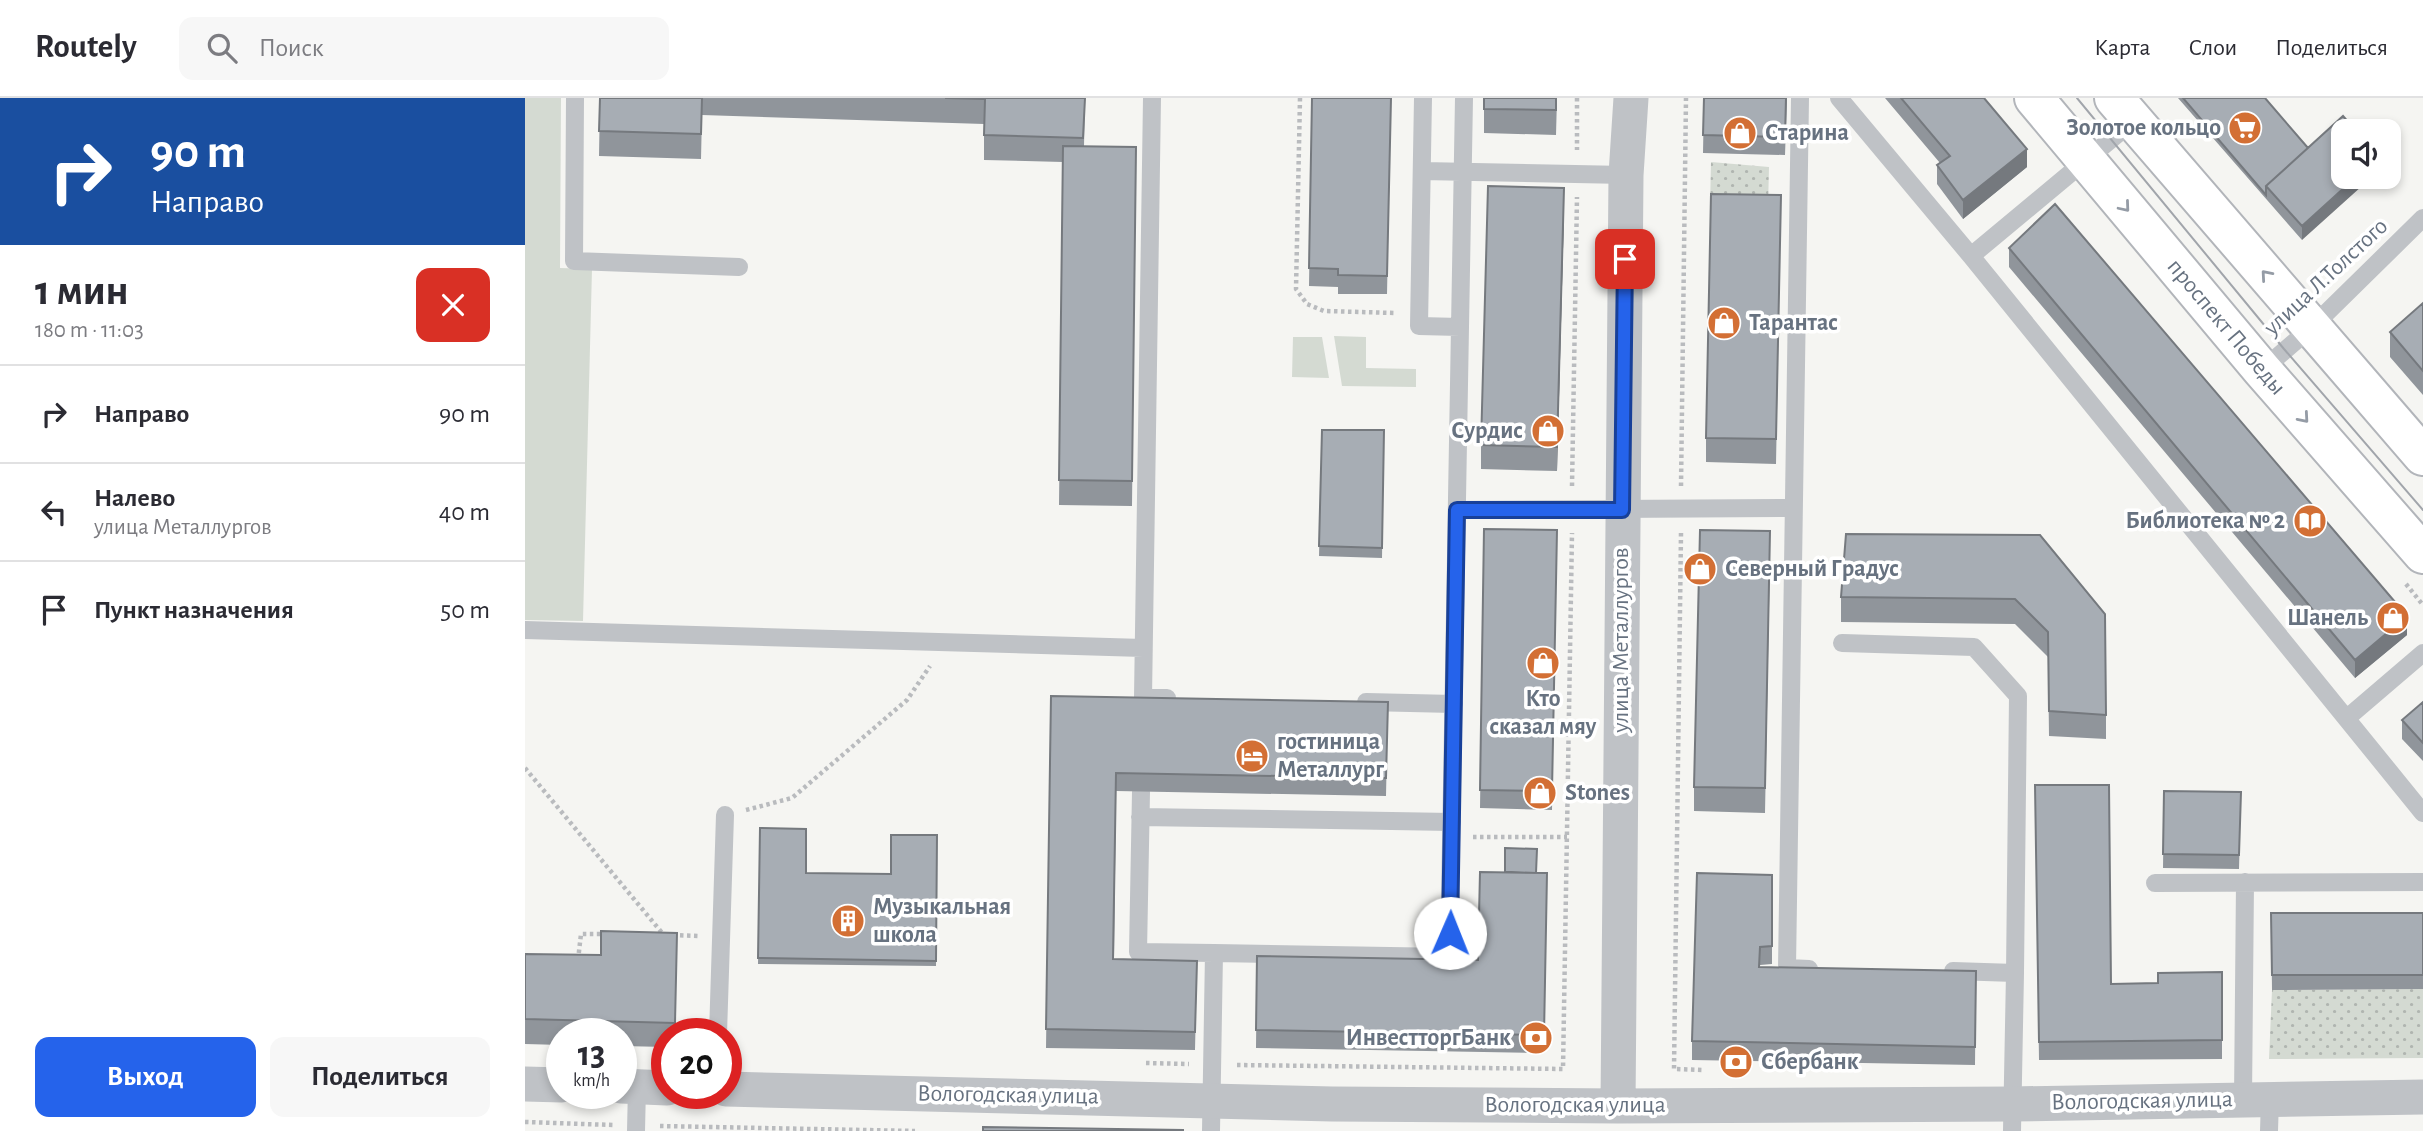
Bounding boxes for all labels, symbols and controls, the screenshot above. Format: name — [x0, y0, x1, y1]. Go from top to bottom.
search box — [179, 17, 669, 80]
icon: search — [203, 29, 241, 67]
text: Routely — [35, 31, 137, 64]
text: Поиск — [259, 35, 324, 61]
text: Карта — [2094, 36, 2150, 60]
text: Слои — [2188, 36, 2237, 60]
text: Поделиться — [2275, 36, 2388, 60]
supermarket icon: Золотое кольцо — [2226, 109, 2264, 147]
shop icon: Старина — [1721, 114, 1759, 152]
place label: Золотое кольцо — [2066, 116, 2221, 140]
map controls — [2331, 119, 2401, 189]
button: sound — [2331, 119, 2401, 189]
place label: Старина — [1765, 121, 1849, 145]
icon: right — [35, 126, 126, 217]
text: 90 m — [150, 128, 246, 177]
text: Направо — [150, 186, 264, 218]
one-way arrow — [2117, 199, 2129, 212]
street label: улица Л.Толстого — [2259, 214, 2392, 341]
pin — [1595, 229, 1655, 289]
icon: arrive — [1606, 240, 1644, 278]
street label: проспект Победы — [2162, 254, 2290, 400]
button: close — [416, 268, 490, 342]
text: 1 мин — [35, 270, 129, 312]
one-way arrow — [2262, 270, 2274, 283]
shop icon: Тарантас — [1705, 304, 1743, 342]
place label: Тарантас — [1749, 311, 1838, 335]
text: 180 m · 11:03 — [35, 319, 144, 342]
icon: right — [35, 395, 73, 433]
text: Направо — [94, 401, 189, 427]
text: 90 m — [439, 401, 490, 427]
one-way arrow — [2296, 410, 2308, 423]
shop icon: Сурдис — [1529, 412, 1567, 450]
place label: Сурдис — [1451, 419, 1523, 443]
text: Налево — [94, 485, 175, 511]
icon: left — [35, 493, 73, 531]
text: 40 m — [439, 499, 490, 525]
library icon: Библиотека № 2 — [2291, 502, 2329, 540]
place label: Библиотека № 2 — [2125, 509, 2285, 533]
text: улица Металлургов — [94, 516, 272, 539]
street label: улица Металлургов — [1609, 547, 1633, 734]
shop icon: Северный Градус — [1681, 550, 1719, 588]
place label: Северный Градус — [1725, 557, 1899, 581]
icon: arrive — [35, 591, 73, 629]
text: Пункт назначения — [94, 597, 294, 623]
text: 50 m — [440, 597, 490, 623]
shop icon: Шанель — [2374, 599, 2412, 637]
place label: Шанель — [2287, 606, 2368, 630]
shop icon: Кто сказал мяу — [1524, 644, 1562, 682]
place label: Кто сказал мяу — [1490, 687, 1597, 739]
place label: гостиница Металлург — [1277, 730, 1384, 782]
hotel icon: гостиница Металлург — [1233, 737, 1271, 775]
shop icon: Stones — [1521, 774, 1559, 812]
place label: Stones — [1565, 781, 1630, 805]
place label: Музыкальная школа — [873, 895, 1011, 947]
position arrow — [1413, 896, 1487, 970]
building icon: Музыкальная школа — [829, 902, 867, 940]
speed limit sign: 20 — [651, 1018, 742, 1109]
bank icon: ИнвестторгБанк — [1517, 1019, 1555, 1057]
place label: ИнвестторгБанк — [1346, 1026, 1511, 1050]
button: Выход — [35, 1037, 256, 1117]
button: Поделиться — [270, 1037, 490, 1117]
text: 13 — [578, 1037, 605, 1072]
bank icon: Сбербанк — [1717, 1043, 1755, 1081]
place label: Сбербанк — [1761, 1050, 1859, 1074]
text: km/h — [573, 1072, 610, 1090]
street label: Вологодская улица — [917, 1081, 1099, 1109]
street label: Вологодская улица — [2051, 1087, 2233, 1115]
street label: Вологодская улица — [1484, 1093, 1666, 1117]

